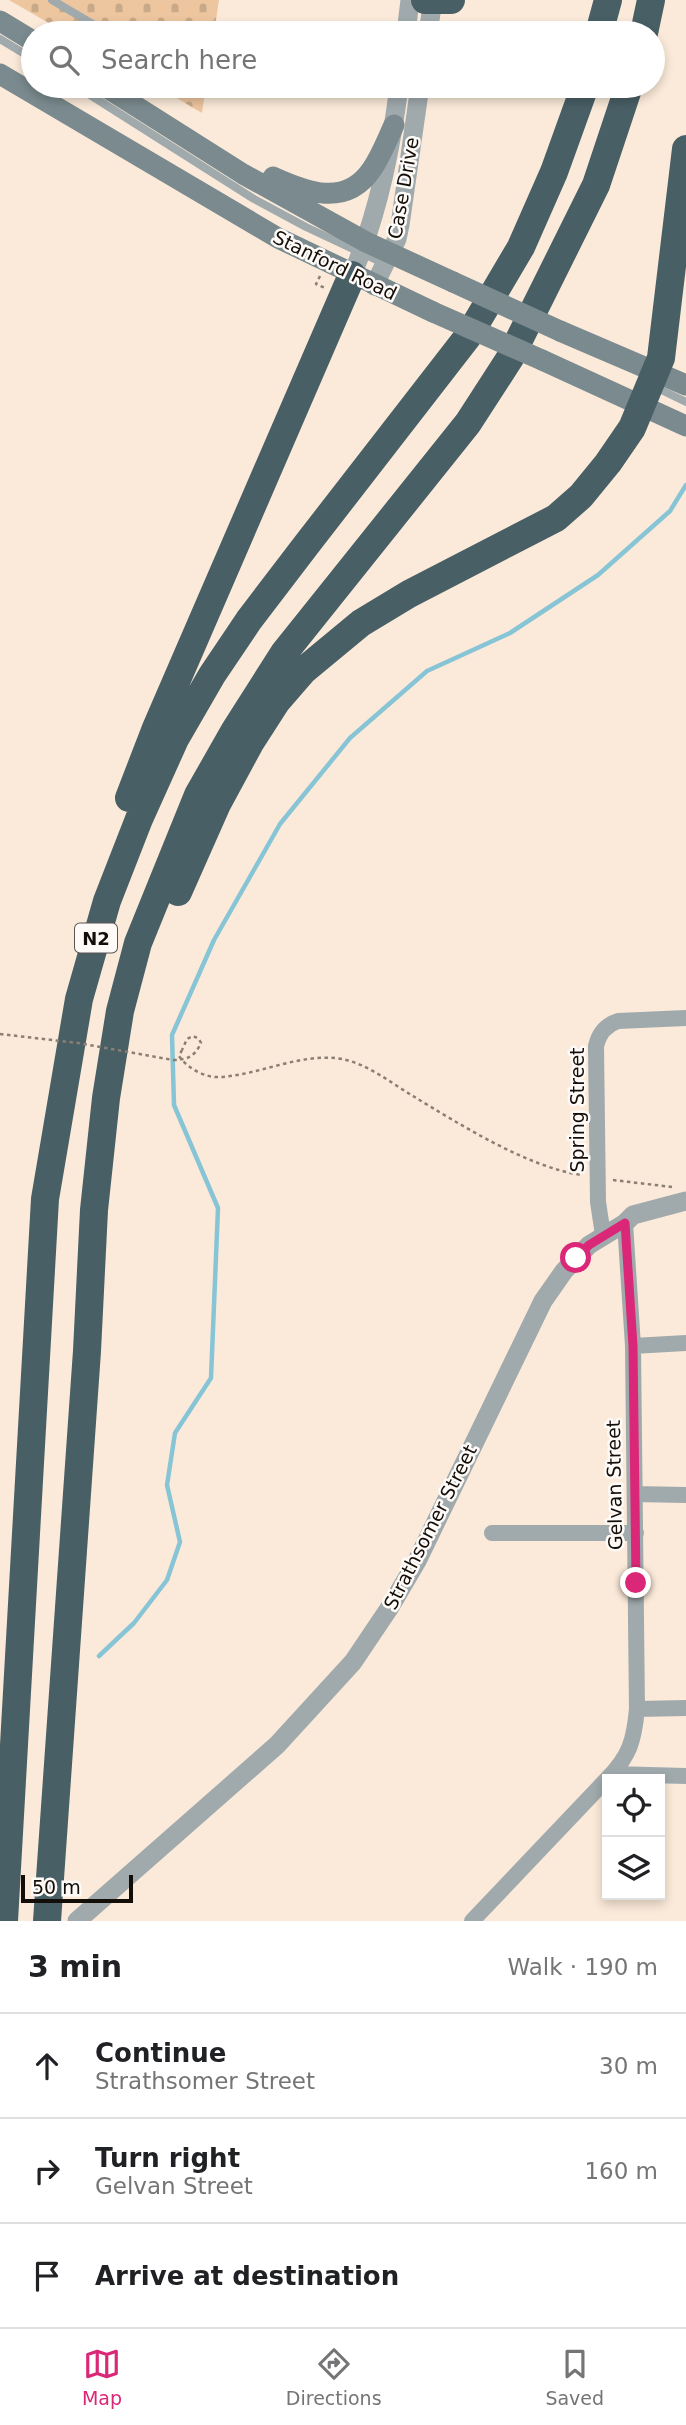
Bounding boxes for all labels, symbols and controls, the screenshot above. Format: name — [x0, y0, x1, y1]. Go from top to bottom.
search box — [21, 21, 665, 98]
icon: search — [45, 41, 83, 79]
text: Search here — [101, 45, 257, 75]
street label: Case Drive — [383, 135, 423, 241]
street label: Stanford Road — [270, 226, 400, 304]
road number: N2 — [75, 923, 117, 953]
street label: Spring Street — [566, 1047, 588, 1173]
route start — [560, 1242, 591, 1273]
street label: Gelvan Street — [602, 1420, 626, 1550]
street label: Strathsomer Street — [379, 1441, 481, 1613]
route end — [620, 1567, 651, 1598]
map controls — [602, 1774, 665, 1900]
button: locate — [602, 1774, 665, 1837]
button: layers — [602, 1837, 665, 1900]
scale bar — [21, 1872, 133, 1904]
text: 50 m — [32, 1876, 81, 1898]
text: 3 min — [28, 1949, 122, 1984]
text: Walk · 190 m — [507, 1954, 658, 1980]
text: Continue — [95, 2038, 226, 2068]
icon: ahead — [28, 2047, 66, 2085]
text: 30 m — [599, 2053, 658, 2079]
text: Strathsomer Street — [95, 2068, 315, 2094]
text: Turn right — [95, 2143, 240, 2173]
icon: right — [28, 2152, 66, 2190]
text: 160 m — [584, 2158, 658, 2184]
text: Gelvan Street — [95, 2173, 253, 2199]
icon: arrive — [28, 2257, 66, 2295]
text: Arrive at destination — [95, 2261, 399, 2291]
tab: Map — [82, 2345, 122, 2409]
tab: Directions — [286, 2345, 382, 2409]
tab: Saved — [545, 2345, 604, 2409]

